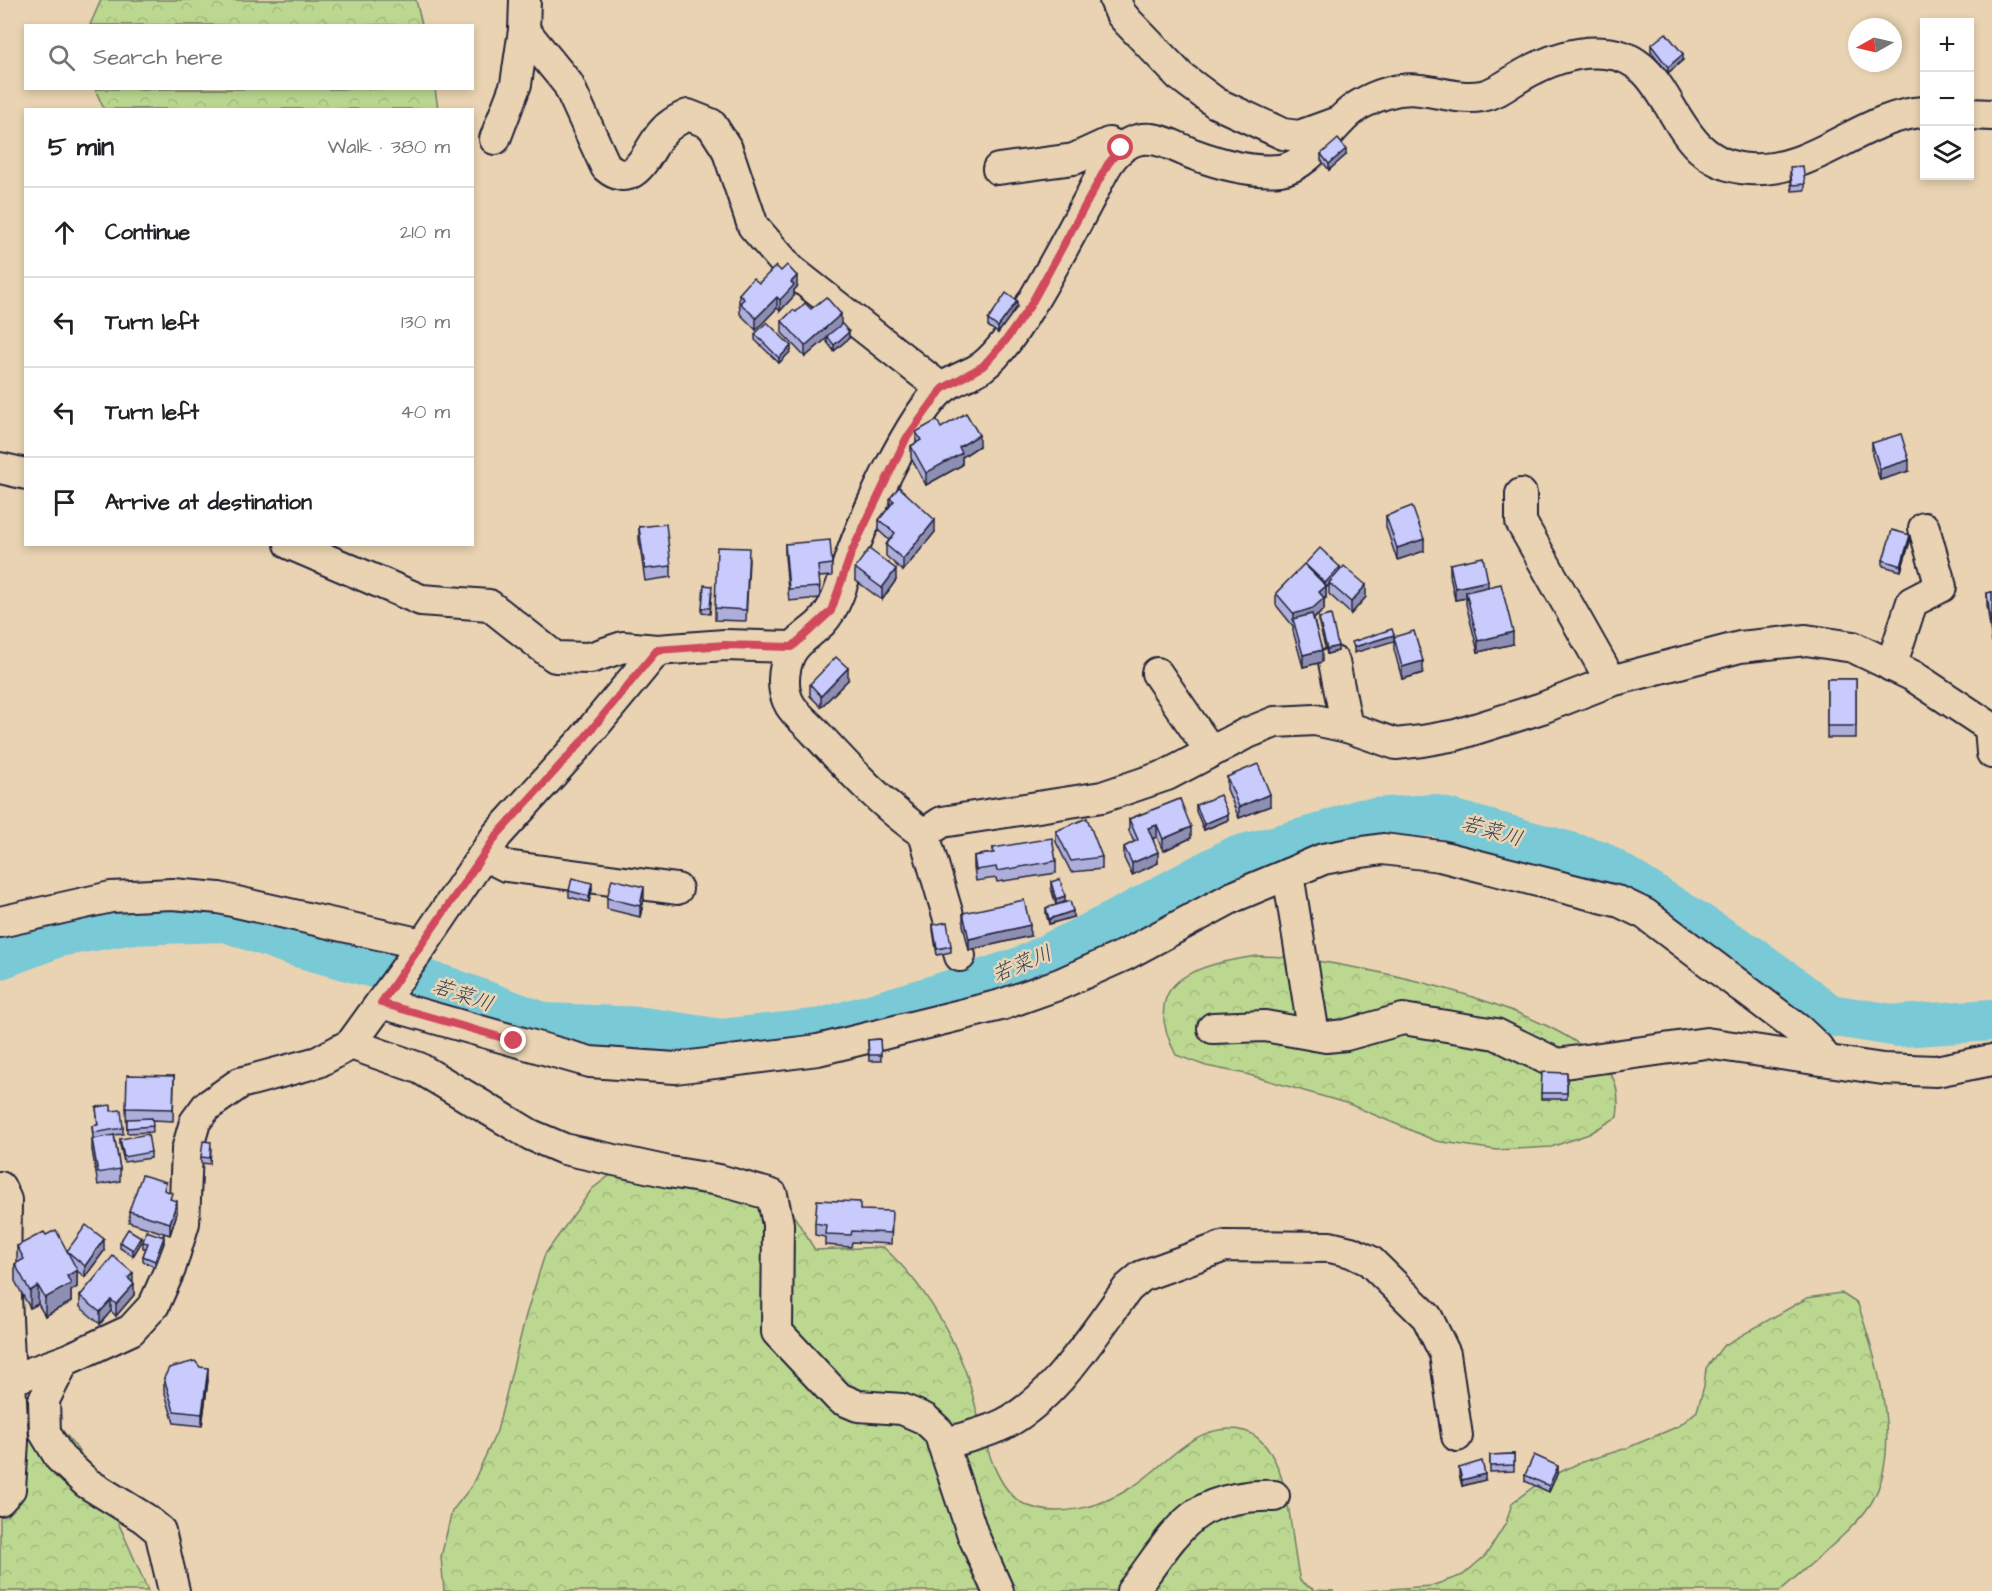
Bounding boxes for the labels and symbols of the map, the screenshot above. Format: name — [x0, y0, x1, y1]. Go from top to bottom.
north arrow — [1848, 18, 1902, 72]
route start — [1107, 134, 1133, 160]
water label: 若菜川 — [1458, 808, 1526, 854]
water label: 若菜川 — [987, 938, 1057, 990]
water label: 若菜川 — [428, 971, 498, 1019]
route end — [500, 1027, 526, 1053]

